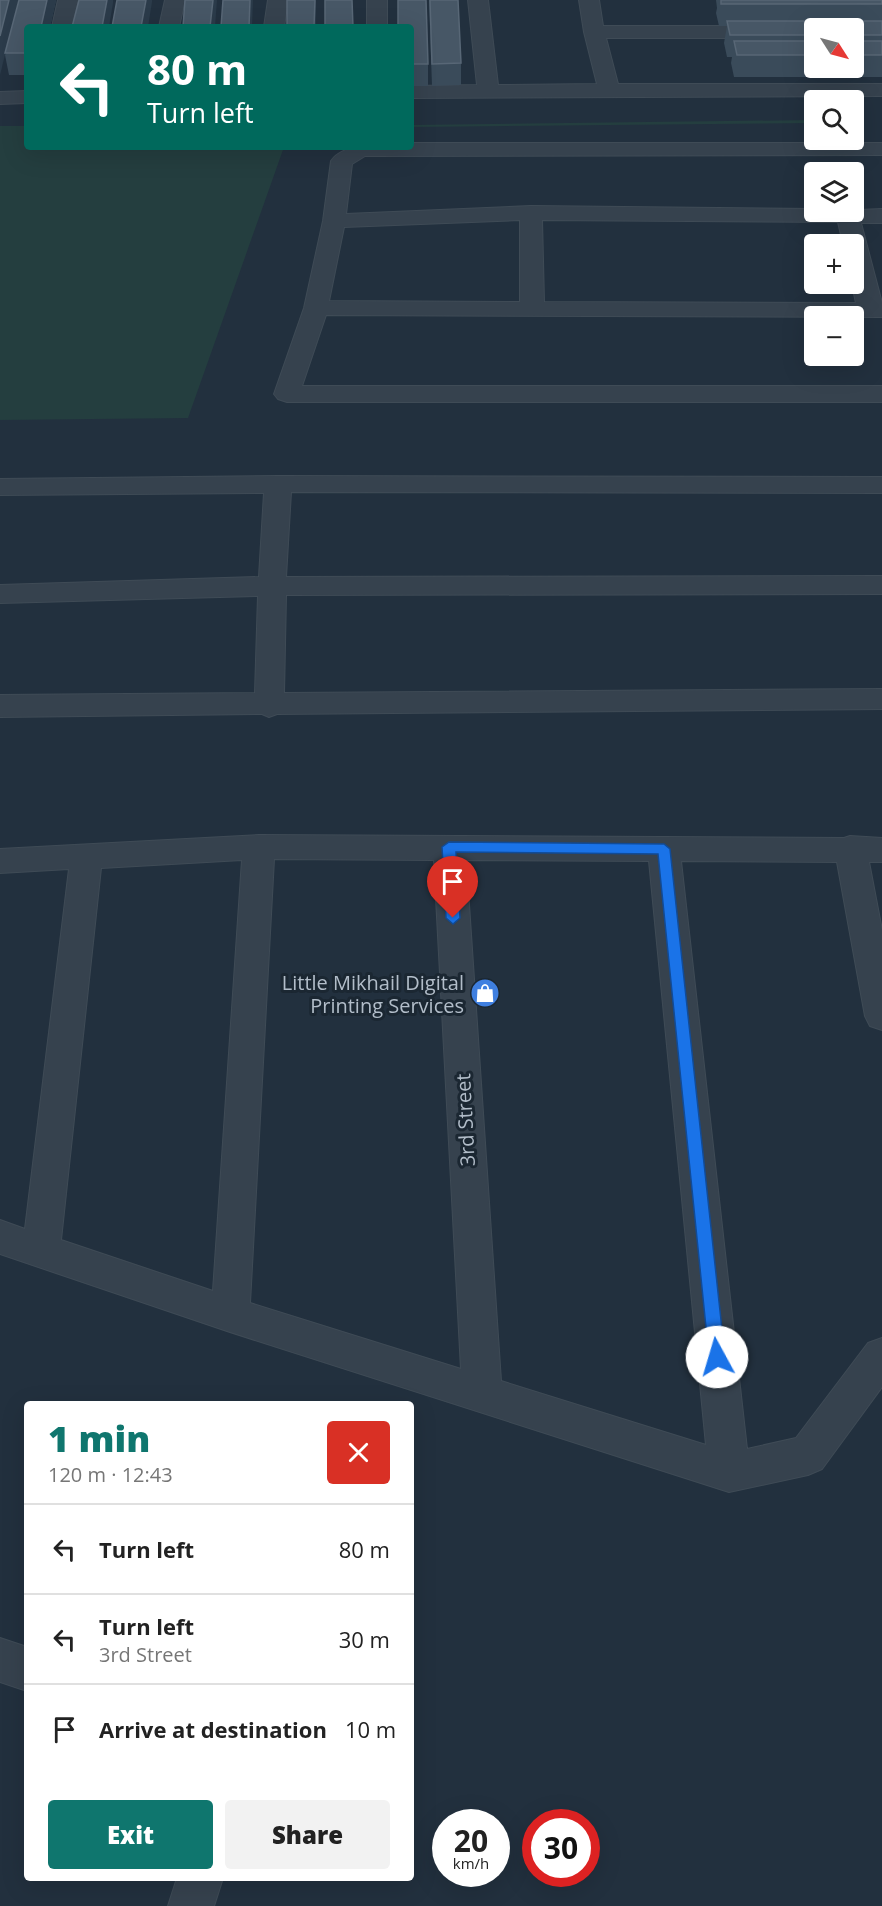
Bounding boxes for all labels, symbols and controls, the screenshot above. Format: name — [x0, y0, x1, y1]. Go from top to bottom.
north arrow — [804, 18, 864, 78]
map controls — [804, 18, 864, 366]
text: 80 m — [147, 40, 247, 97]
icon: left — [48, 48, 126, 126]
button: search — [804, 90, 864, 150]
text: Turn left — [147, 94, 254, 131]
button: layers — [804, 162, 864, 222]
button: + — [804, 234, 864, 294]
button: − — [804, 306, 864, 366]
pin — [427, 856, 478, 918]
icon: arrive — [436, 865, 469, 898]
place label: Little Mikhail Digital Printing Services — [282, 969, 464, 1019]
shop icon: Little Mikhail Digital Printing Services — [469, 977, 501, 1009]
street label: 3rd Street — [449, 1073, 481, 1167]
position arrow — [685, 1325, 749, 1389]
text: 1 min — [48, 1414, 150, 1463]
button: close — [327, 1421, 390, 1484]
text: 120 m · 12:43 — [48, 1461, 173, 1488]
icon: left — [48, 1533, 81, 1566]
text: Turn left — [99, 1534, 194, 1564]
text: 80 m — [339, 1534, 390, 1564]
text: Turn left — [99, 1611, 194, 1641]
icon: left — [48, 1623, 81, 1656]
text: 30 m — [339, 1624, 390, 1654]
text: 3rd Street — [99, 1641, 192, 1668]
icon: arrive — [48, 1713, 81, 1746]
text: Arrive at destination — [99, 1714, 327, 1744]
text: 10 m — [345, 1714, 396, 1744]
button: Exit — [48, 1800, 213, 1869]
button: Share — [225, 1800, 390, 1869]
speed limit sign: 30 — [522, 1809, 600, 1887]
text: 20 — [454, 1820, 488, 1861]
text: km/h — [453, 1853, 489, 1873]

